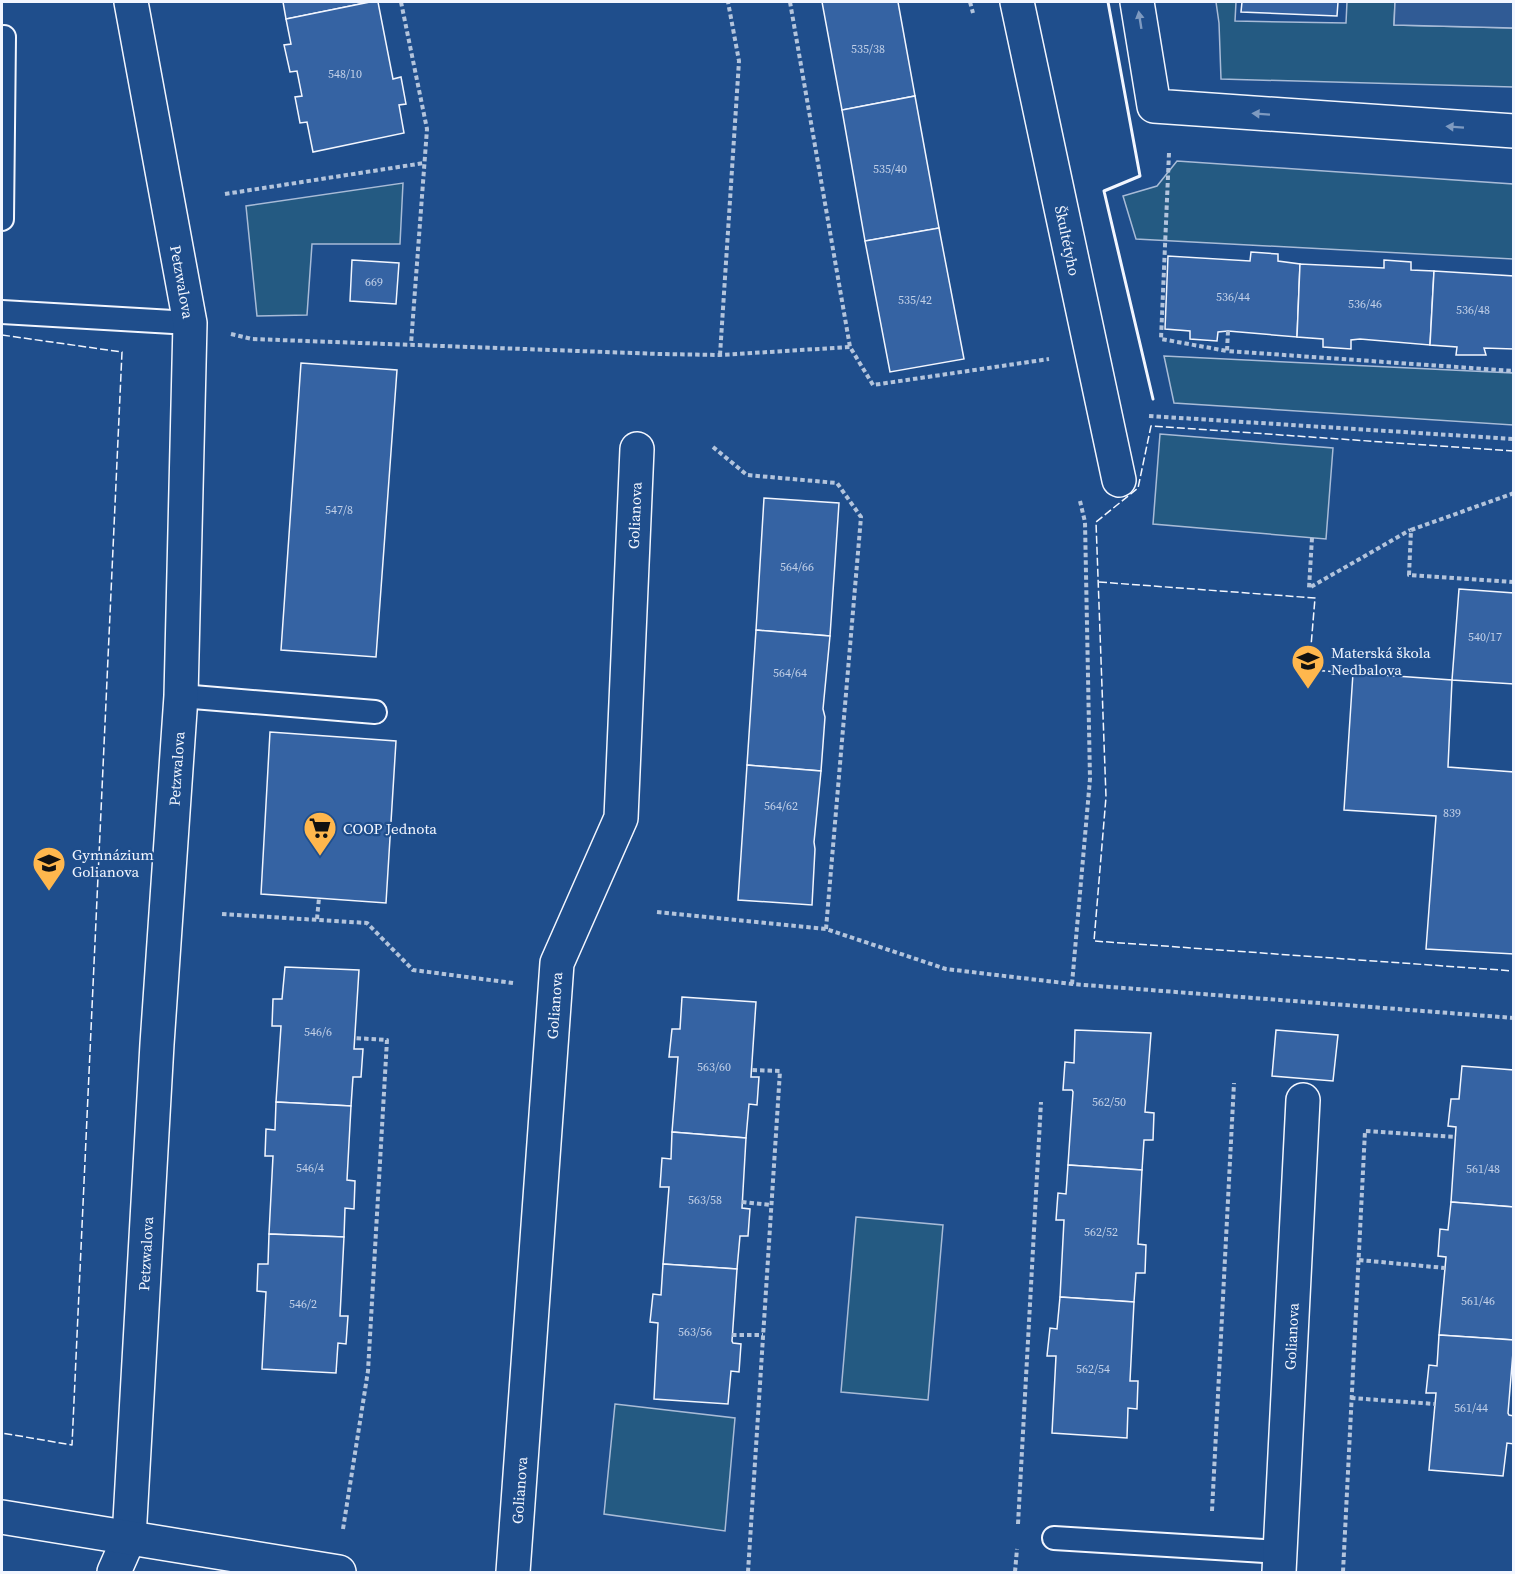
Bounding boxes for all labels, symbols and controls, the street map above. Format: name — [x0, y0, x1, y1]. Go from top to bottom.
one-way arrow — [1135, 10, 1144, 29]
house number: 535/38 — [851, 41, 885, 57]
house number: 548/10 — [328, 66, 362, 82]
one-way arrow — [1251, 109, 1270, 118]
one-way arrow — [1446, 122, 1465, 132]
house number: 535/40 — [873, 161, 907, 177]
street label: Škultétyho — [1050, 204, 1086, 278]
street label: Petzwalova — [165, 244, 199, 321]
house number: 669 — [365, 274, 383, 290]
house number: 536/44 — [1216, 289, 1250, 305]
house number: 535/42 — [898, 292, 932, 308]
house number: 536/46 — [1348, 296, 1382, 312]
house number: 536/48 — [1456, 302, 1490, 318]
street label: Golianova — [622, 481, 646, 549]
house number: 547/8 — [325, 502, 353, 518]
house number: 564/66 — [780, 559, 814, 575]
house number: 540/17 — [1468, 629, 1502, 645]
place label: Materská škola Nedbalova — [1331, 642, 1431, 680]
school or university icon: Materská škola Nedbalova — [1290, 643, 1326, 690]
house number: 564/64 — [773, 665, 807, 681]
street label: Petzwalova — [163, 730, 189, 807]
house number: 564/62 — [764, 798, 798, 814]
house number: 839 — [1443, 805, 1461, 821]
supermarket icon: COOP Jednota — [302, 810, 338, 857]
place label: COOP Jednota — [343, 818, 437, 839]
place label: Gymnázium Golianova — [72, 844, 154, 882]
school or university icon: Gymnázium Golianova — [31, 845, 67, 892]
street label: Golianova — [541, 971, 567, 1040]
house number: 546/6 — [304, 1024, 332, 1040]
house number: 563/60 — [697, 1059, 731, 1075]
house number: 562/50 — [1092, 1094, 1126, 1110]
house number: 546/4 — [296, 1160, 324, 1176]
house number: 561/48 — [1466, 1161, 1500, 1177]
house number: 563/58 — [688, 1192, 722, 1208]
street label: Petzwalova — [133, 1215, 158, 1291]
house number: 562/52 — [1084, 1224, 1118, 1240]
house number: 561/46 — [1461, 1293, 1495, 1309]
house number: 546/2 — [289, 1296, 317, 1312]
street label: Golianova — [1279, 1302, 1303, 1370]
house number: 563/56 — [678, 1324, 712, 1340]
house number: 562/54 — [1076, 1361, 1110, 1377]
house number: 561/44 — [1454, 1400, 1488, 1416]
street label: Golianova — [506, 1456, 532, 1524]

